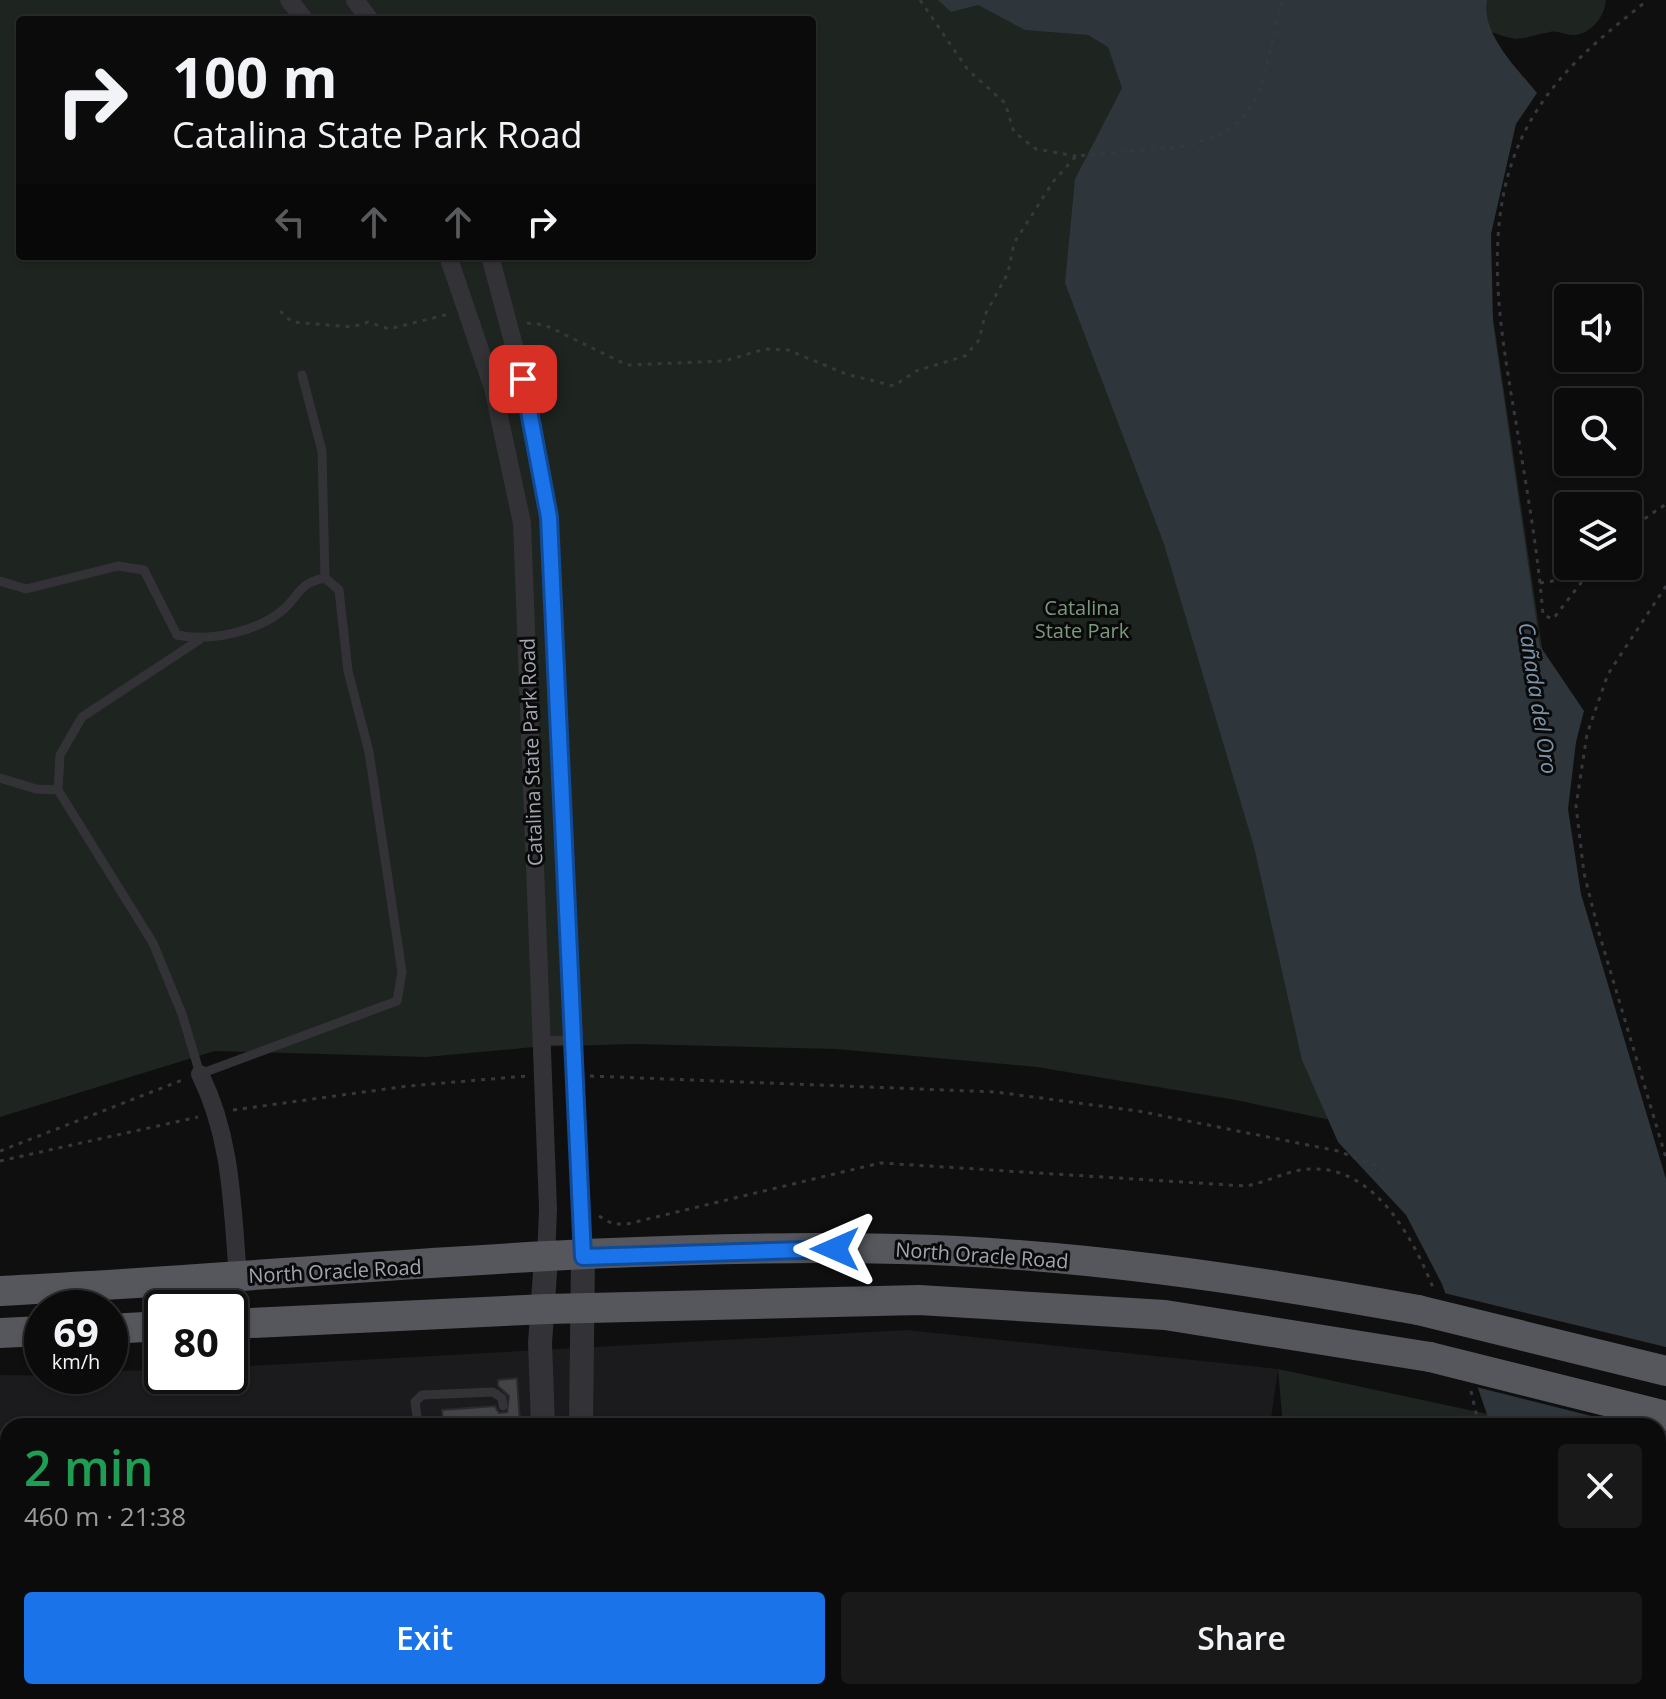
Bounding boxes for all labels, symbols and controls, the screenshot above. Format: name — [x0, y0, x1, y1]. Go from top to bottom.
text: 100 m — [172, 38, 338, 114]
icon: right — [40, 48, 144, 152]
text: Catalina State Park Road — [172, 110, 583, 159]
icon: left — [268, 200, 312, 244]
icon: ahead — [352, 200, 396, 244]
icon: ahead — [436, 200, 480, 244]
icon: right — [520, 200, 564, 244]
map controls — [1554, 284, 1642, 580]
button: sound — [1554, 284, 1642, 372]
pin — [489, 345, 557, 413]
icon: arrive — [501, 357, 545, 401]
button: search — [1554, 388, 1642, 476]
button: layers — [1554, 492, 1642, 580]
park label: Catalina State Park — [1035, 594, 1130, 644]
water label: Cañada del Oro — [1512, 620, 1566, 776]
street label: Catalina State Park Road — [514, 638, 548, 866]
position arrow — [793, 1207, 877, 1291]
street label: North Oracle Road — [895, 1235, 1069, 1275]
street label: North Oracle Road — [248, 1253, 422, 1289]
speed limit sign: 80 — [144, 1290, 248, 1394]
text: 69 — [53, 1304, 99, 1359]
text: km/h — [52, 1348, 100, 1375]
text: 2 min — [24, 1435, 154, 1500]
button: close — [1558, 1444, 1642, 1528]
text: 460 m · 21:38 — [24, 1498, 186, 1534]
button: Exit — [24, 1592, 825, 1684]
button: Share — [841, 1592, 1642, 1684]

